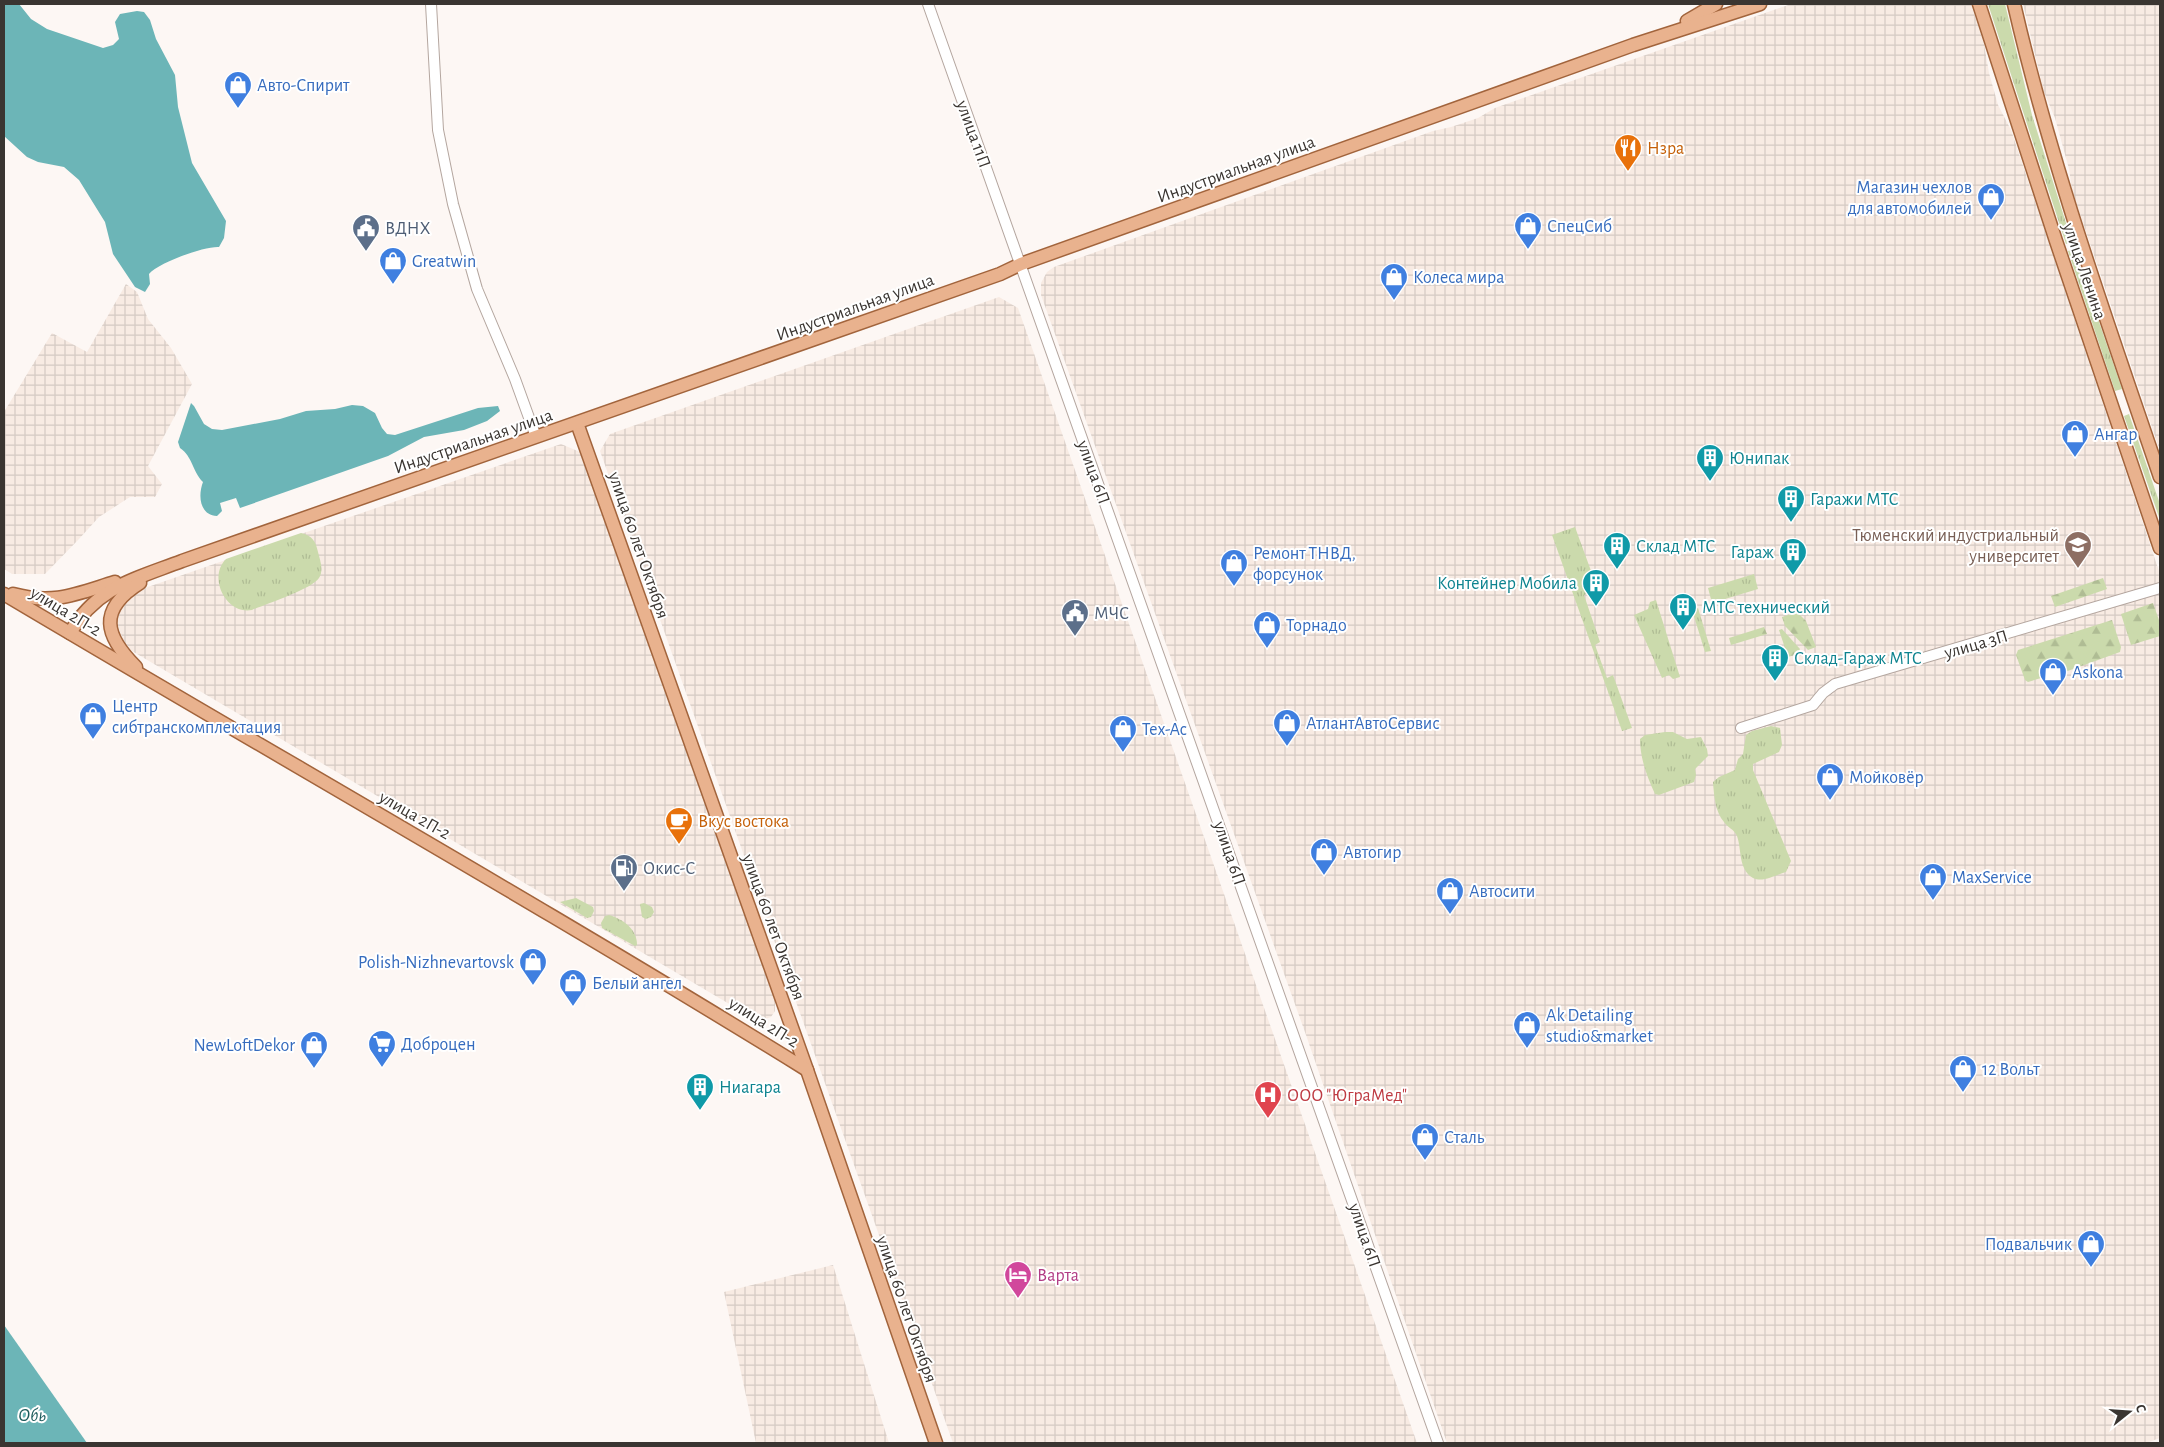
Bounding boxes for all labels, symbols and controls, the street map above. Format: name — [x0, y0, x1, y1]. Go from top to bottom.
shop icon: Авто-Спирит — [223, 70, 253, 109]
place label: Авто-Спирит — [257, 77, 350, 95]
street label: улица 11П — [952, 97, 994, 170]
street label: Индустриальная улица — [1155, 133, 1318, 207]
restaurant icon: Нзра — [1613, 133, 1643, 172]
place label: Нзра — [1647, 140, 1684, 158]
place label: Магазин чехлов для автомобилей — [1848, 179, 1972, 218]
shop icon: Магазин чехлов для автомобилей — [1976, 182, 2006, 221]
shop icon: СпецСиб — [1513, 211, 1543, 250]
public building icon: ВДНХ — [351, 213, 381, 252]
place label: СпецСиб — [1547, 217, 1612, 236]
place label: ВДНХ — [385, 220, 431, 238]
street label: улица Ленина — [2059, 220, 2109, 322]
shop icon: Greatwin — [378, 246, 408, 285]
place label: Greatwin — [412, 253, 476, 271]
shop icon: Колеса мира — [1379, 262, 1409, 301]
place label: Колеса мира — [1413, 269, 1504, 287]
street label: Индустриальная улица — [774, 271, 937, 345]
street label: Индустриальная улица — [392, 406, 555, 478]
shop icon: Ангар — [2060, 419, 2090, 458]
place label: Ангар — [2094, 426, 2137, 444]
street label: улица 6П — [1073, 437, 1113, 507]
building icon: Юнипак — [1695, 443, 1725, 482]
place label: Юнипак — [1729, 450, 1790, 468]
street label: улица 60 лет Октября — [604, 468, 673, 621]
building icon: Гаражи МТС — [1776, 484, 1806, 523]
place label: Гаражи МТС — [1810, 491, 1899, 509]
place label: Тюменский индустриальный университет — [1852, 527, 2060, 566]
school or university icon: Тюменский индустриальный университет — [2063, 530, 2093, 569]
building icon: Склад МТС — [1602, 531, 1632, 570]
building icon: Гараж — [1778, 537, 1808, 576]
place label: Склад МТС — [1636, 538, 1715, 556]
place label: Гараж — [1731, 544, 1774, 562]
place label: Ремонт ТНВД, форсунок — [1253, 545, 1356, 584]
shop icon: Ремонт ТНВД, форсунок — [1219, 548, 1249, 587]
building icon: Контейнер Мобила — [1581, 568, 1611, 607]
place label: Контейнер Мобила — [1437, 574, 1577, 593]
street label: улица 2П-2 — [26, 583, 104, 640]
building icon: МТС технический — [1668, 592, 1698, 631]
public building icon: МЧС — [1060, 598, 1090, 637]
place label: МТС технический — [1702, 599, 1830, 617]
place label: МЧС — [1094, 605, 1129, 623]
shop icon: Торнадо — [1252, 610, 1282, 649]
place label: Торнадо — [1286, 617, 1347, 635]
street label: улица 3П — [1942, 627, 2010, 663]
building icon: Склад-Гараж МТС — [1760, 643, 1790, 682]
place label: Склад-Гараж МТС — [1794, 650, 1922, 668]
shop icon: Askona — [2038, 657, 2068, 696]
place label: Askona — [2072, 664, 2123, 682]
place label: Центр сибтранскомплектация — [112, 698, 281, 737]
shop icon: Центр сибтранскомплектация — [78, 701, 108, 740]
shop icon: АтлантАвтоСервис — [1272, 708, 1302, 747]
shop icon: Тех-Ас — [1108, 714, 1138, 753]
place label: АтлантАвтоСервис — [1306, 715, 1440, 733]
place label: Тех-Ас — [1142, 721, 1187, 739]
shop icon: Мойковёр — [1815, 762, 1845, 801]
place label: Мойковёр — [1849, 769, 1924, 787]
street label: улица 2П-2 — [375, 788, 453, 843]
cafe icon: Вкус востока — [664, 806, 694, 845]
place label: Вкус востока — [698, 813, 789, 831]
street label: улица 6П — [1209, 818, 1248, 888]
shop icon: Автогир — [1309, 837, 1339, 876]
place label: Автогир — [1343, 844, 1401, 862]
street label: улица 60 лет Октября — [738, 851, 809, 1003]
fuel station icon: Окис-С — [609, 853, 639, 892]
place label: Окис-С — [643, 860, 695, 878]
shop icon: MaxService — [1918, 862, 1948, 901]
place label: MaxService — [1952, 869, 2032, 887]
shop icon: Автосити — [1435, 876, 1465, 915]
place label: Автосити — [1469, 883, 1535, 901]
shop icon: Polish-Nizhnevartovsk — [518, 947, 548, 986]
place label: Polish-Nizhnevartovsk — [358, 954, 515, 972]
shop icon: Белый ангел — [558, 968, 588, 1007]
place label: Белый ангел — [592, 975, 682, 993]
street label: улица 2П-2 — [724, 994, 802, 1051]
place label: Ak Detailing studio&market — [1546, 1007, 1653, 1046]
shop icon: Ak Detailing studio&market — [1512, 1010, 1542, 1049]
supermarket icon: Доброцен — [367, 1029, 397, 1068]
shop icon: NewLoftDekor — [299, 1030, 329, 1069]
place label: Доброцен — [401, 1035, 476, 1054]
place label: NewLoftDekor — [194, 1037, 295, 1055]
shop icon: 12 Вольт — [1948, 1054, 1978, 1093]
place label: 12 Вольт — [1982, 1061, 2040, 1079]
building icon: Ниагара — [685, 1072, 715, 1111]
place label: Ниагара — [719, 1079, 781, 1097]
hospital icon: ООО "ЮграМед" — [1253, 1080, 1283, 1119]
place label: ООО "ЮграМед" — [1287, 1087, 1407, 1105]
shop icon: Сталь — [1410, 1122, 1440, 1161]
place label: Сталь — [1444, 1129, 1485, 1147]
street label: улица 6П — [1344, 1200, 1383, 1270]
shop icon: Подвальчик — [2076, 1229, 2106, 1268]
street label: улица 60 лет Октября — [872, 1232, 941, 1385]
place label: Подвальчик — [1985, 1236, 2073, 1254]
hotel icon: Варта — [1003, 1260, 1033, 1299]
place label: Варта — [1037, 1267, 1079, 1285]
north arrow — [2104, 1387, 2154, 1437]
text: С — [2133, 1403, 2148, 1414]
water label: Обь — [18, 1406, 46, 1425]

